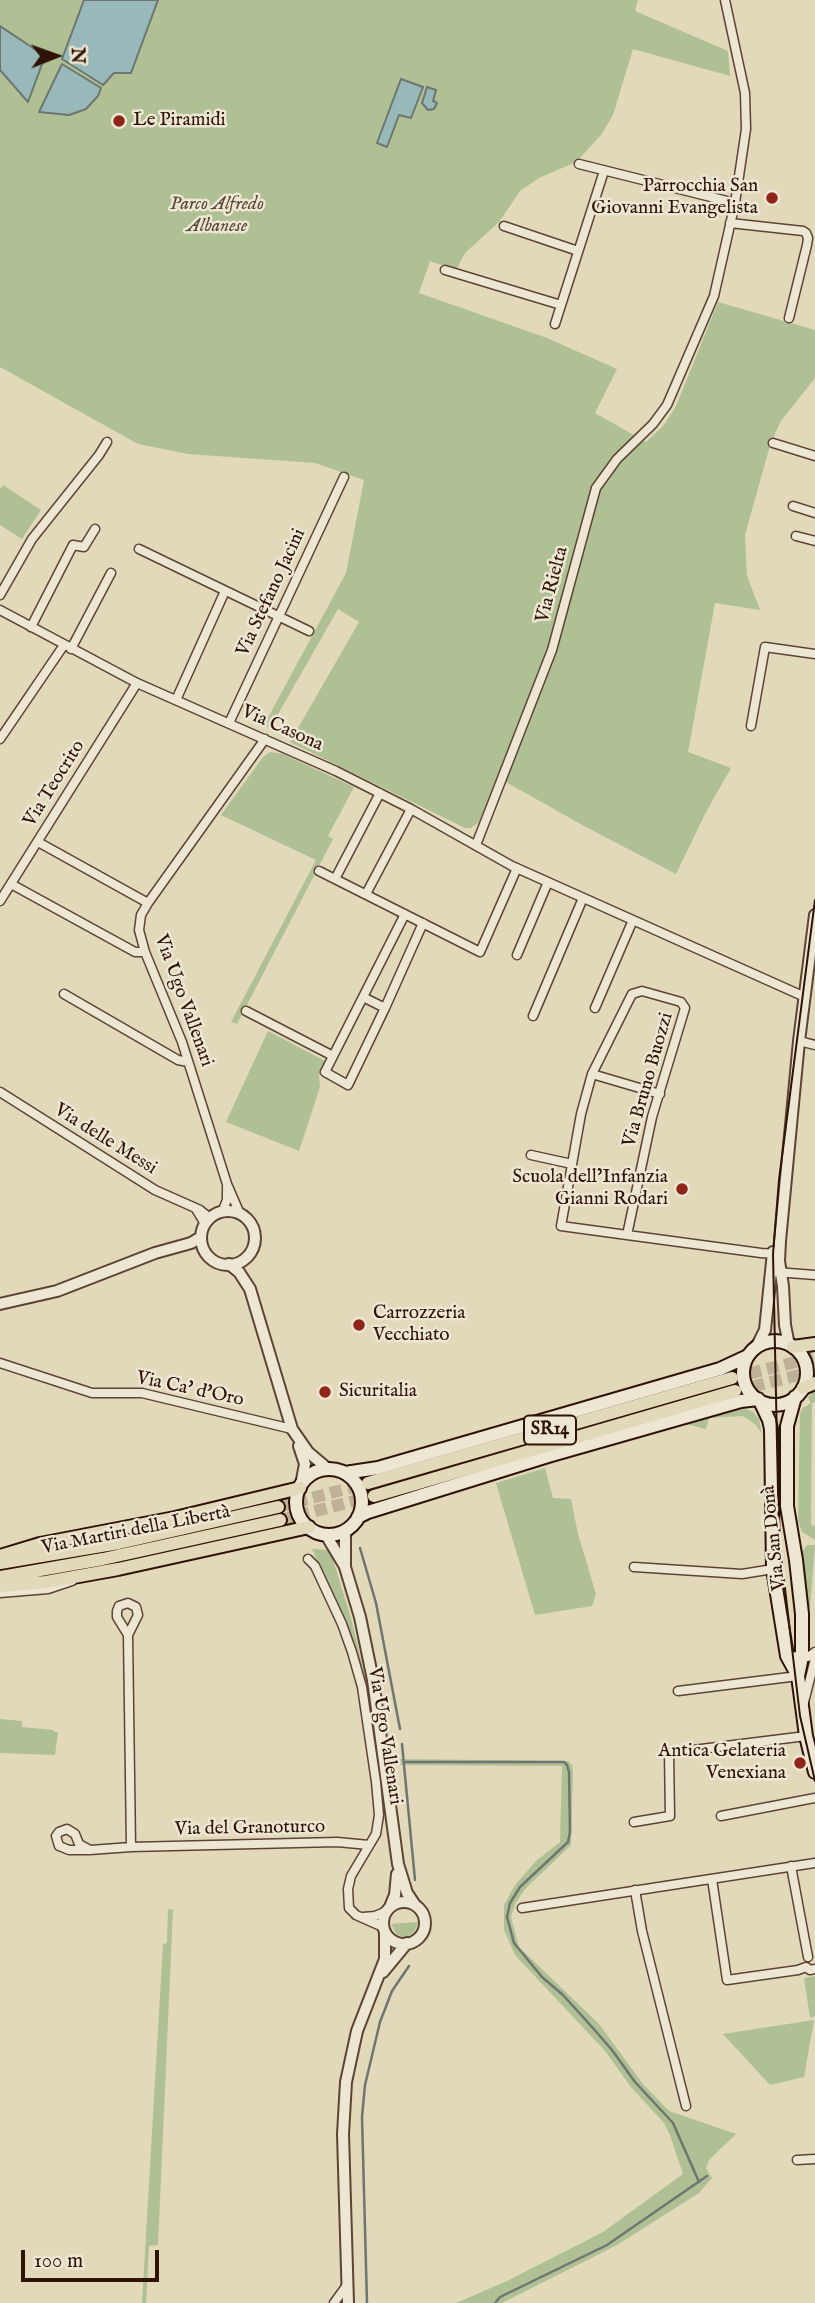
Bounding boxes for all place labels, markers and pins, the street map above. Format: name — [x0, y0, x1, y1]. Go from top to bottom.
place label: Le Piramidi — [133, 110, 226, 132]
marker: Le Piramidi — [111, 113, 127, 129]
place label: Parrocchia San Giovanni Evangelista — [591, 176, 758, 220]
marker: Parrocchia San Giovanni Evangelista — [764, 190, 780, 206]
place label: Scuola dell’Infanzia Gianni Rodari — [512, 1167, 668, 1211]
marker: Scuola dell’Infanzia Gianni Rodari — [674, 1181, 690, 1197]
place label: Carrozzeria Vecchiato — [373, 1303, 466, 1347]
marker: Carrozzeria Vecchiato — [351, 1317, 367, 1333]
place label: Sicuritalia — [339, 1381, 417, 1403]
marker: Sicuritalia — [317, 1384, 333, 1400]
place label: Antica Gelateria Venexiana — [658, 1741, 786, 1785]
marker: Antica Gelateria Venexiana — [792, 1755, 808, 1771]

